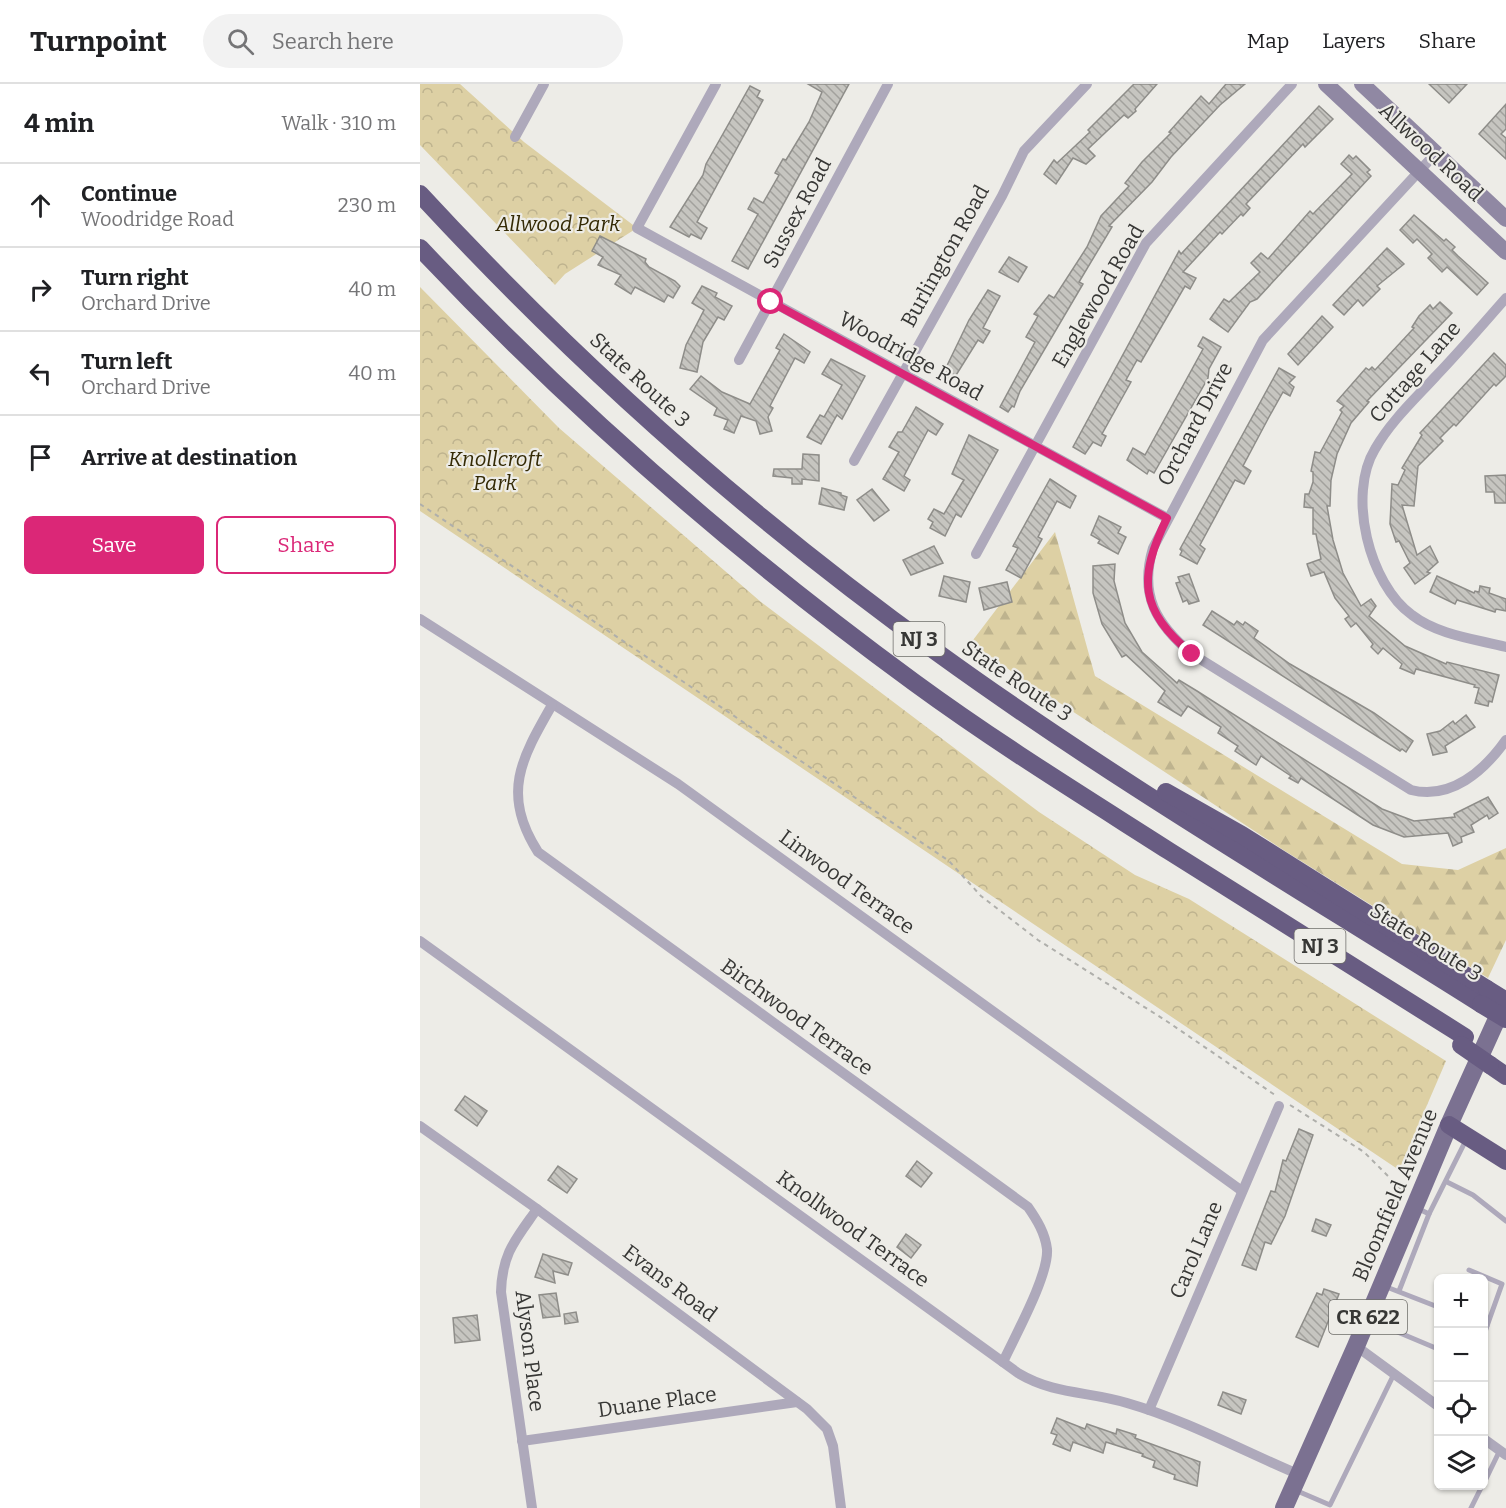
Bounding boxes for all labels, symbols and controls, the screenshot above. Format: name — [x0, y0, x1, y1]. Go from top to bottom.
search box — [203, 14, 623, 68]
text: Turnpoint — [30, 25, 167, 58]
icon: search — [224, 25, 257, 58]
text: Search here — [272, 28, 394, 55]
text: Map — [1247, 28, 1289, 54]
text: Layers — [1322, 28, 1386, 54]
text: Share — [1419, 28, 1476, 54]
street label: Allwood Road — [1374, 97, 1488, 207]
text: 4 min — [24, 108, 94, 139]
text: Walk · 310 m — [282, 111, 396, 135]
street label: Sussex Road — [757, 153, 837, 273]
text: Continue — [81, 180, 177, 207]
street label: Burlington Road — [895, 180, 995, 332]
icon: ahead — [24, 189, 57, 222]
text: 230 m — [338, 193, 396, 217]
text: Woodridge Road — [81, 207, 234, 231]
park label: Allwood Park — [495, 211, 621, 237]
street label: Englewood Road — [1046, 220, 1150, 372]
text: Turn right — [81, 264, 189, 291]
icon: right — [24, 273, 57, 306]
text: 40 m — [348, 277, 396, 301]
route start — [757, 288, 783, 314]
text: Orchard Drive — [81, 291, 211, 315]
street label: Woodridge Road — [834, 306, 988, 406]
street label: Cottage Lane — [1364, 316, 1466, 428]
street label: State Route 3 — [584, 327, 696, 433]
text: Turn left — [81, 348, 173, 375]
icon: left — [24, 357, 57, 390]
street label: Orchard Drive — [1152, 358, 1238, 490]
text: 40 m — [348, 361, 396, 385]
text: Orchard Drive — [81, 375, 211, 399]
icon: arrive — [24, 441, 57, 474]
text: Arrive at destination — [81, 444, 297, 471]
park label: Knollcroft Park — [448, 446, 542, 496]
button: Save — [24, 516, 204, 574]
button: Share — [216, 516, 396, 574]
road number: NJ 3 — [894, 622, 944, 656]
street label: State Route 3 — [957, 635, 1077, 727]
route end — [1178, 640, 1204, 666]
street label: Linwood Terrace — [774, 824, 920, 940]
street label: State Route 3 — [1365, 897, 1487, 987]
road number: NJ 3 — [1294, 929, 1346, 963]
street label: Birchwood Terrace — [716, 953, 878, 1081]
street label: Bloomfield Avenue — [1347, 1105, 1443, 1285]
street label: Knollwood Terrace — [772, 1165, 934, 1293]
street label: Carol Lane — [1164, 1197, 1228, 1303]
street label: Evans Road — [618, 1239, 722, 1327]
map controls — [1434, 1274, 1488, 1490]
button: + — [1434, 1274, 1488, 1328]
street label: Alyson Place — [510, 1289, 550, 1413]
road number: CR 622 — [1329, 1300, 1407, 1334]
button: − — [1434, 1328, 1488, 1382]
street label: Duane Place — [596, 1381, 718, 1423]
button: locate — [1434, 1382, 1488, 1436]
button: layers — [1434, 1436, 1488, 1490]

